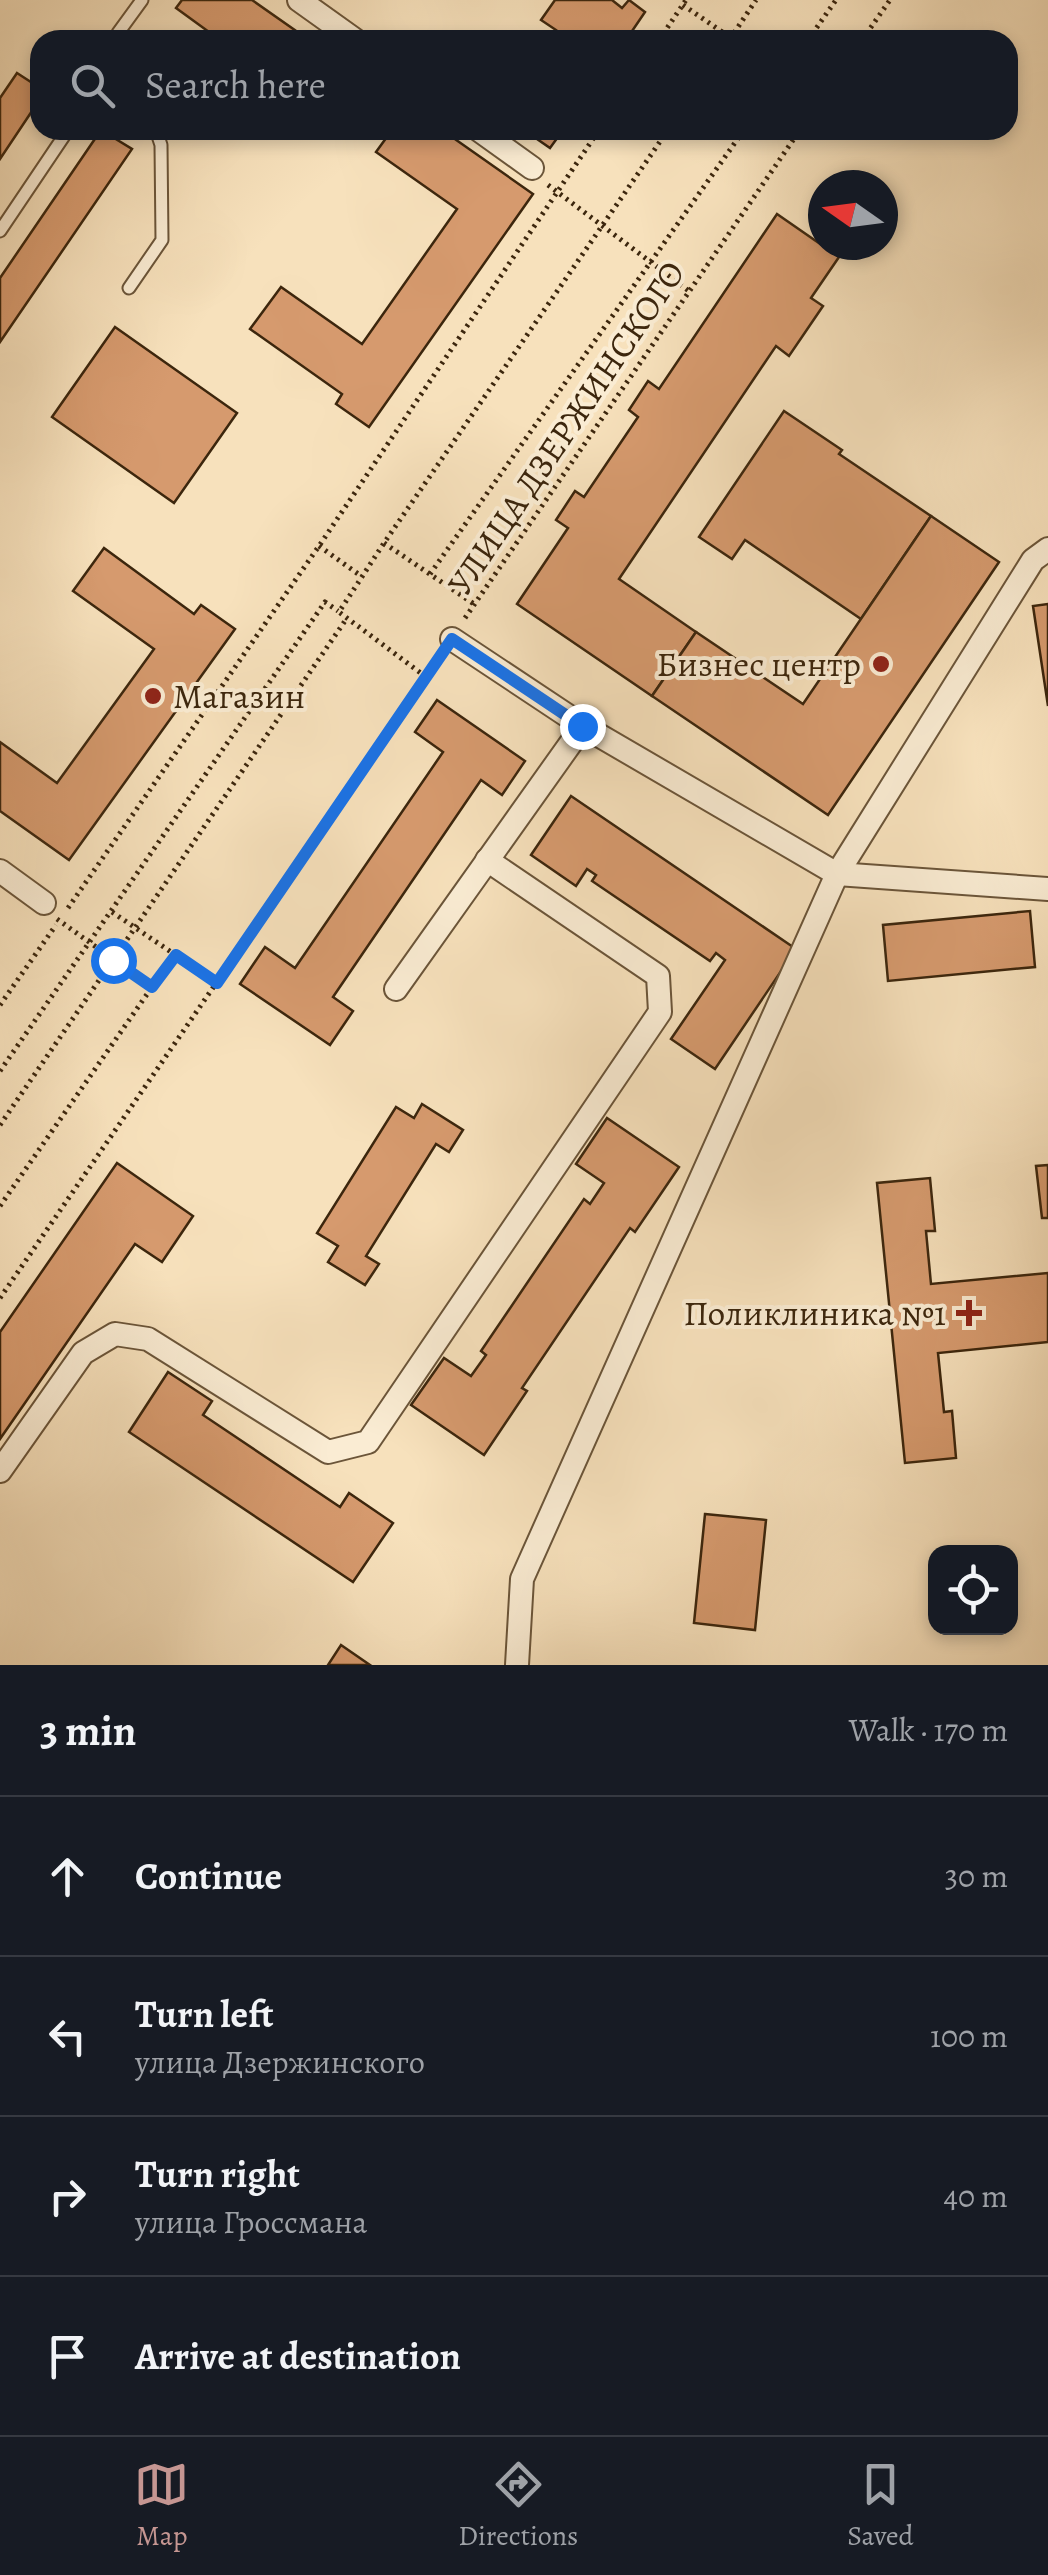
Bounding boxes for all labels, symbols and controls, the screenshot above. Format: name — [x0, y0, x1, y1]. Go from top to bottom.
search box — [30, 30, 1018, 140]
icon: search — [65, 58, 120, 113]
text: Search here — [145, 59, 326, 111]
north arrow — [808, 170, 898, 260]
street label: УЛИЦА ДЗЕРЖИНСКОГО — [436, 251, 696, 605]
place label: Бизнес центр — [656, 640, 861, 688]
marker: Бизнес центр — [870, 653, 892, 675]
place label: Магазин — [173, 672, 305, 720]
marker: Магазин — [142, 685, 164, 707]
route end — [560, 704, 606, 750]
route start — [91, 938, 137, 984]
place label: Поликлиника №1 — [683, 1289, 946, 1337]
marker: Поликлиника №1 — [956, 1300, 982, 1326]
map controls — [928, 1545, 1018, 1635]
button: locate — [928, 1545, 1018, 1635]
text: 3 min — [40, 1702, 136, 1759]
text: Walk · 170 m — [849, 1708, 1008, 1752]
icon: ahead — [40, 1849, 95, 1904]
text: Continue — [135, 1850, 282, 1902]
text: 30 m — [945, 1854, 1008, 1898]
text: Turn left — [135, 1988, 274, 2040]
icon: left — [40, 2009, 95, 2064]
text: 100 m — [930, 2014, 1008, 2058]
text: улица Дзержинского — [135, 2040, 425, 2084]
text: Turn right — [135, 2148, 300, 2200]
icon: right — [40, 2169, 95, 2224]
text: 40 m — [943, 2174, 1008, 2218]
text: улица Гроссмана — [135, 2200, 367, 2244]
icon: arrive — [40, 2329, 95, 2384]
text: Arrive at destination — [135, 2330, 461, 2382]
tab: Map — [134, 2457, 189, 2555]
tab: Directions — [458, 2457, 578, 2555]
tab: Saved — [847, 2457, 914, 2555]

